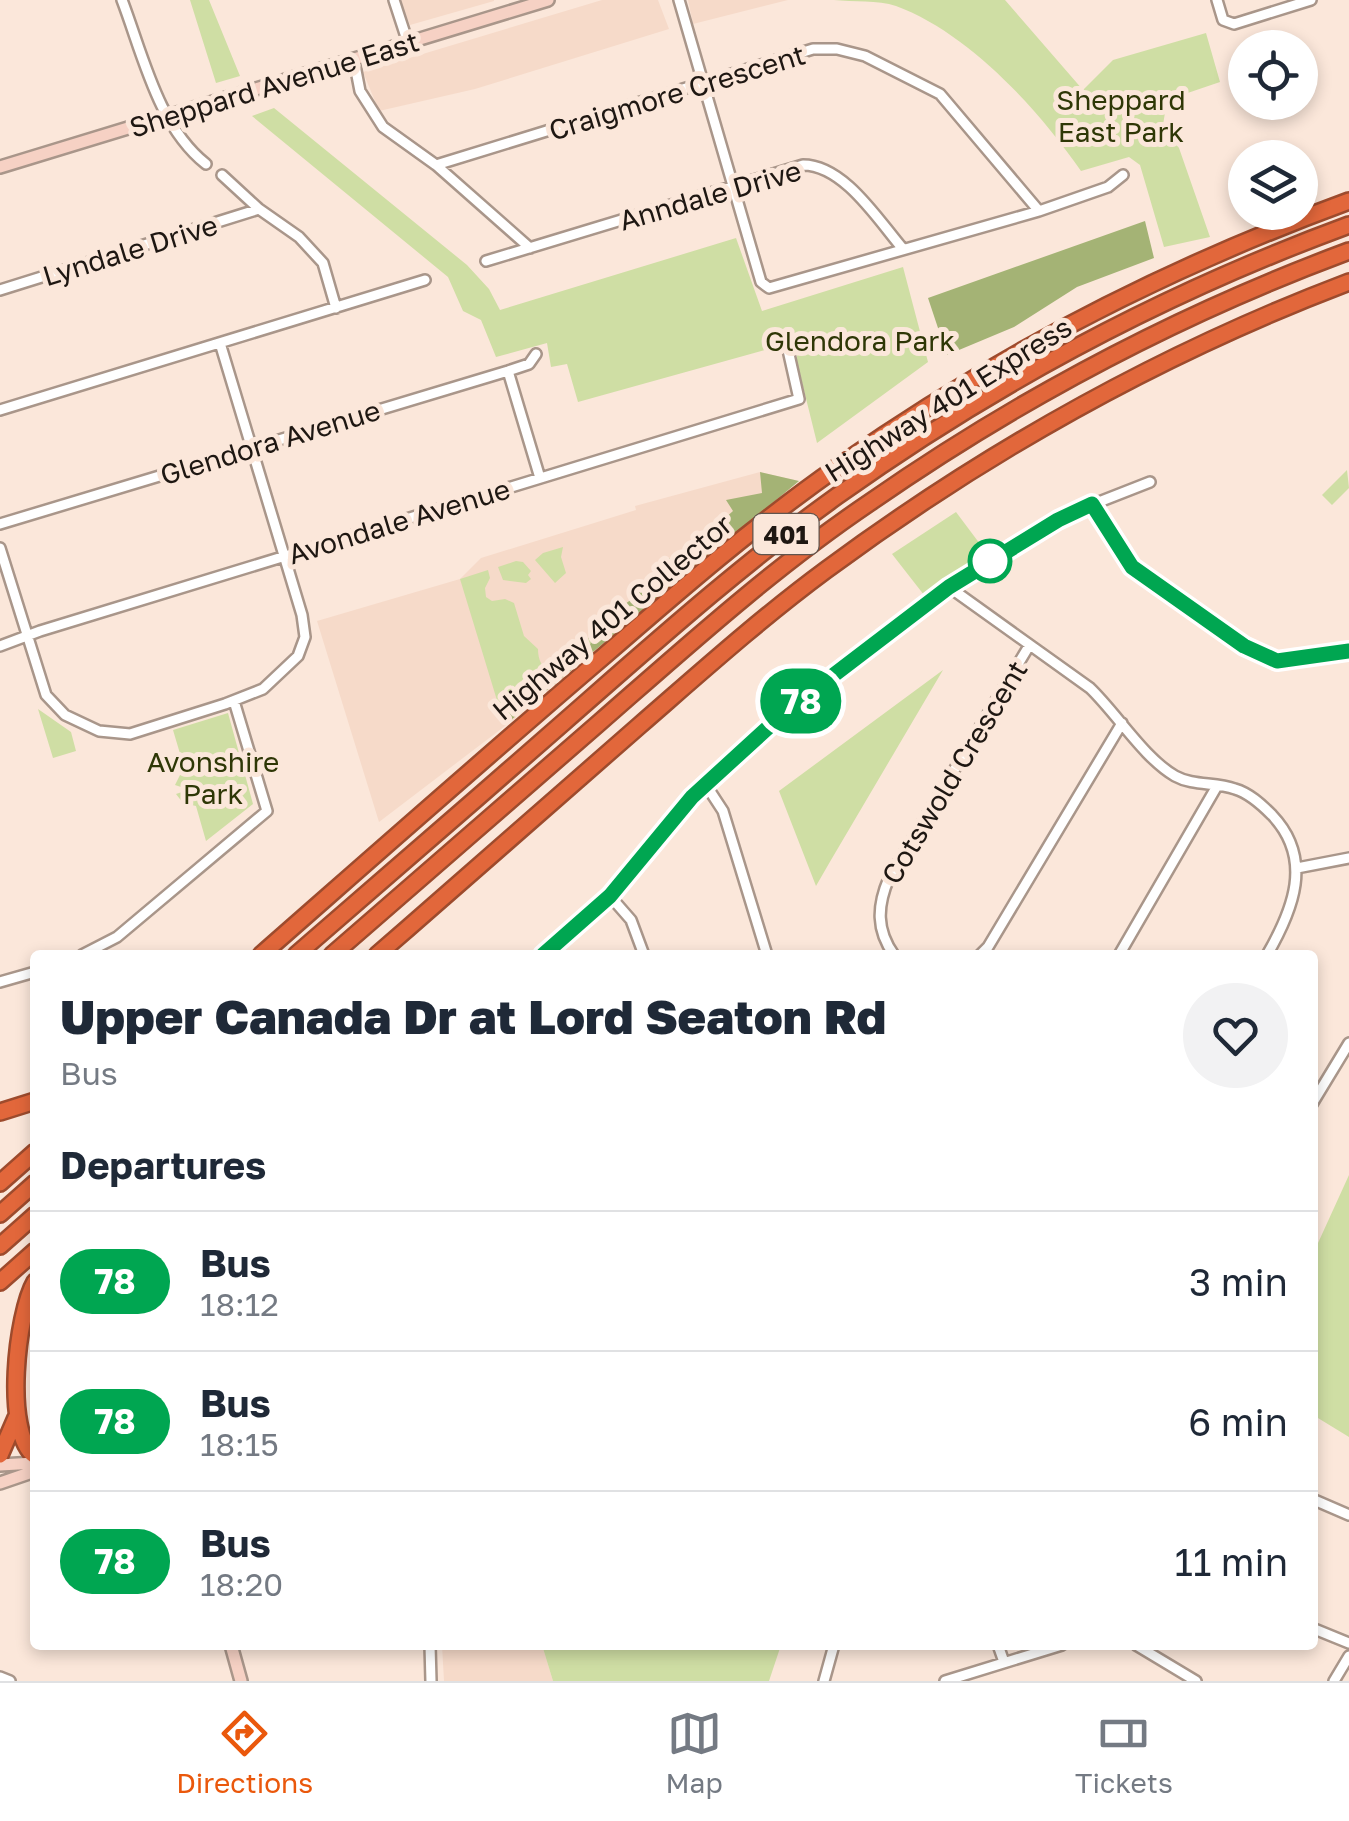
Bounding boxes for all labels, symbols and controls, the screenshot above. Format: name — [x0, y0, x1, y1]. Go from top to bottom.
street label: Sheppard Avenue East — [125, 24, 423, 144]
map controls — [1228, 30, 1318, 230]
button: locate — [1228, 30, 1318, 120]
street label: Craigmore Crescent — [545, 37, 809, 147]
park label: Sheppard East Park — [1056, 83, 1186, 148]
button: layers — [1228, 140, 1318, 230]
street label: Anndale Drive — [615, 153, 805, 237]
street label: Lyndale Drive — [39, 208, 221, 292]
street label: Highway 401 Express — [819, 310, 1077, 488]
park label: Glendora Park — [765, 324, 955, 357]
street label: Glendora Avenue — [156, 393, 384, 491]
street label: Avondale Avenue — [284, 472, 514, 570]
street label: Highway 401 Collector — [486, 507, 738, 727]
road number: 401 — [754, 514, 818, 554]
unlabelled marker — [969, 540, 1011, 582]
street label: Cotswold Crescent — [874, 654, 1034, 890]
line badge: 78 — [756, 668, 846, 734]
text: 78 — [780, 680, 822, 722]
park label: Avonshire Park — [147, 745, 279, 810]
button: heart — [1183, 983, 1288, 1088]
text: Upper Canada Dr at Lord Seaton Rd — [60, 987, 886, 1045]
text: Bus — [60, 1054, 118, 1092]
text: Departures — [60, 1142, 266, 1187]
text: Bus — [200, 1240, 271, 1285]
text: 3 min — [1189, 1259, 1288, 1304]
text: 78 — [94, 1260, 136, 1302]
text: 18:12 — [200, 1285, 279, 1323]
text: Bus — [200, 1380, 271, 1425]
text: 6 min — [1188, 1399, 1288, 1444]
text: 78 — [94, 1400, 136, 1442]
text: 18:15 — [200, 1425, 279, 1463]
text: Bus — [200, 1520, 271, 1565]
text: 11 min — [1174, 1539, 1288, 1584]
text: 78 — [94, 1540, 136, 1582]
text: 18:20 — [200, 1565, 283, 1603]
tab: Directions — [176, 1706, 313, 1799]
tab: Map — [665, 1706, 723, 1799]
tab: Tickets — [1075, 1706, 1173, 1799]

